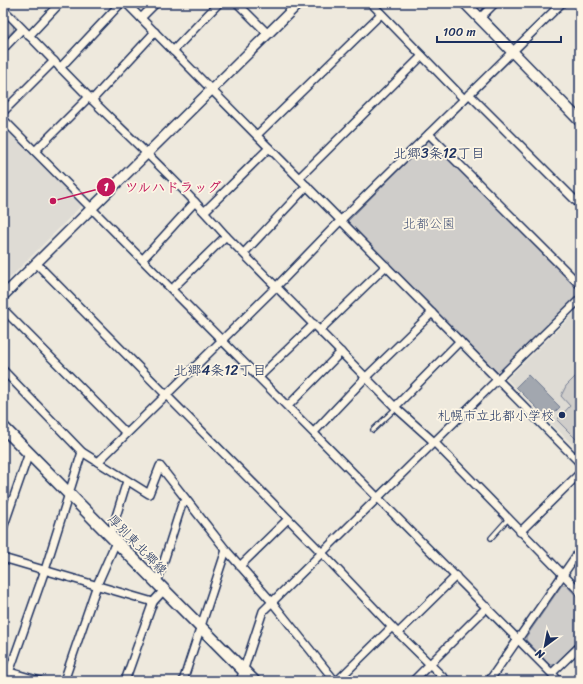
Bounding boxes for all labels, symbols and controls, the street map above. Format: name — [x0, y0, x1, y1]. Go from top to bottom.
scale bar — [437, 18, 561, 44]
text: 100 m — [443, 21, 476, 43]
district label: 北郷3条12丁目 — [393, 141, 485, 166]
callout: ツルハドラッグ — [96, 174, 230, 200]
text: ツルハドラッグ — [124, 175, 222, 200]
text: 1 — [103, 176, 109, 198]
park label: 北都公園 — [403, 212, 455, 235]
district label: 北郷4条12丁目 — [174, 358, 266, 383]
place label: 札幌市立北都小学校 — [437, 404, 554, 427]
marker: 札幌市立北都小学校 — [557, 410, 567, 420]
street label: 厚別東北郷線 — [102, 508, 174, 581]
north arrow — [525, 626, 565, 666]
text: N — [531, 644, 549, 665]

